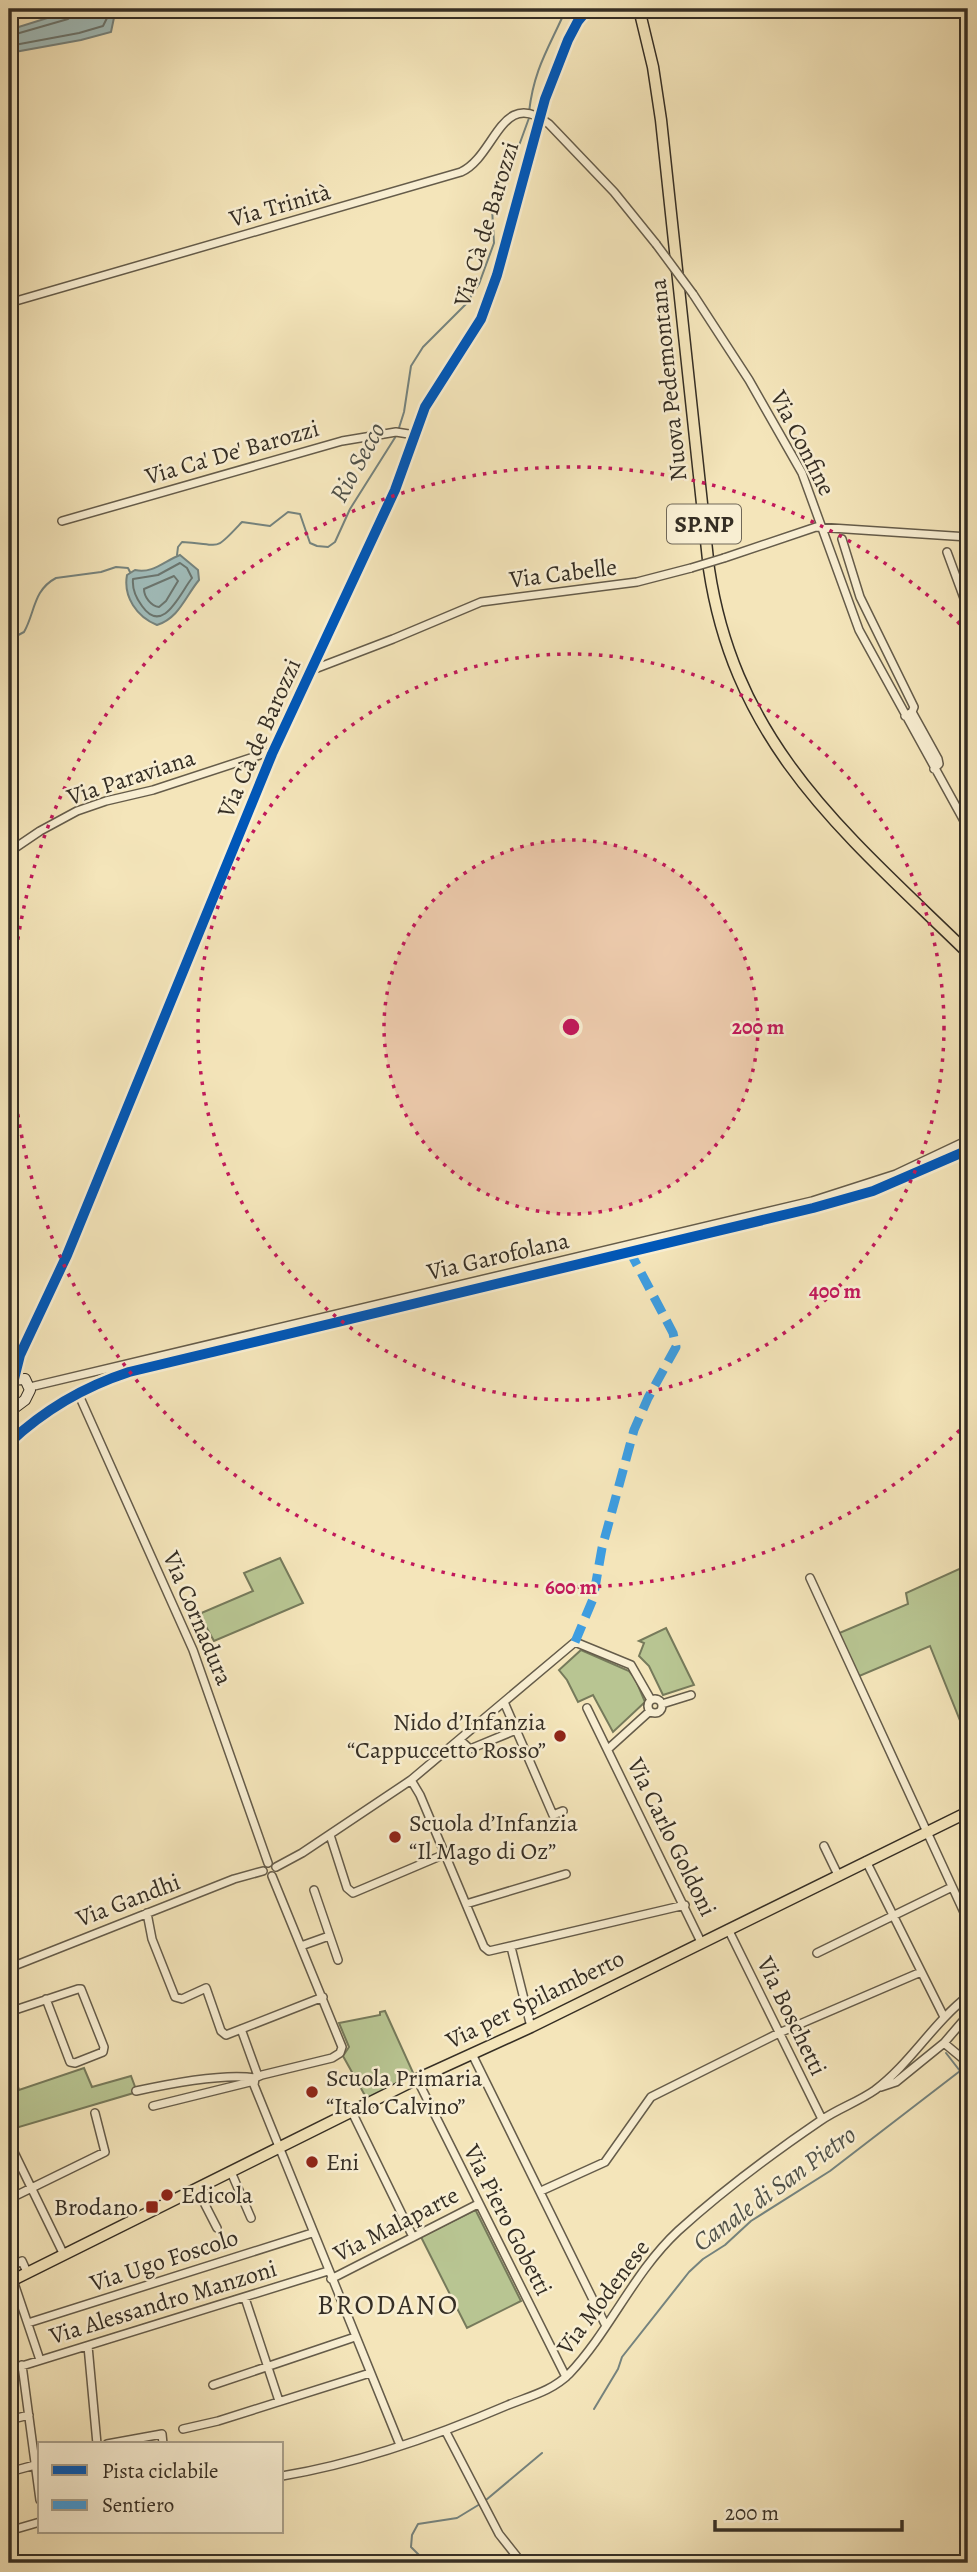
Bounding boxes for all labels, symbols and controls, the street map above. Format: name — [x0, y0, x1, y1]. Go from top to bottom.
street label: Via Cà de Barozzi — [445, 138, 526, 311]
street label: Via Trinità — [225, 175, 335, 235]
street label: Nuova Pedemontana — [641, 277, 695, 483]
street label: Via Confine — [762, 384, 843, 501]
street label: Via Ca' De' Barozzi — [140, 412, 323, 492]
water label: Rio Secco — [321, 416, 394, 509]
road number: SP.NP — [667, 504, 741, 544]
street label: Via Cabelle — [506, 551, 619, 596]
street label: Via Cà de Barozzi — [209, 653, 308, 824]
street label: Via Paraviana — [62, 741, 200, 813]
text: 200 m — [732, 1013, 785, 1041]
centre of rings — [559, 1015, 583, 1039]
street label: Via Garofolana — [423, 1224, 573, 1288]
text: 400 m — [809, 1277, 862, 1305]
street label: Via Cornadura — [155, 1545, 241, 1691]
text: 600 m — [545, 1573, 597, 1601]
place label: Nido d’Infanzia “Cappuccetto Rosso” — [347, 1706, 547, 1766]
marker: Nido d’Infanzia “Cappuccetto Rosso” — [552, 1728, 568, 1744]
street label: Via Carlo Goldoni — [619, 1752, 724, 1922]
place label: Scuola d’Infanzia “Il Mago di Oz” — [409, 1807, 579, 1867]
marker: Scuola d’Infanzia “Il Mago di Oz” — [387, 1829, 403, 1845]
street label: Via Gandhi — [70, 1866, 185, 1935]
street label: Via per Spilamberto — [439, 1942, 630, 2057]
street label: Via Boschetti — [749, 1950, 835, 2081]
place label: Scuola Primaria “Italo Calvino” — [326, 2062, 483, 2122]
marker: Scuola Primaria “Italo Calvino” — [304, 2084, 320, 2100]
water label: Canale di San Pietro — [686, 2117, 863, 2260]
street label: Via Piero Gobetti — [456, 2138, 560, 2301]
place label: Eni — [326, 2146, 359, 2178]
marker: Eni — [304, 2154, 320, 2170]
place label: Edicola — [181, 2179, 254, 2211]
street label: Via Malaparte — [327, 2179, 464, 2270]
marker: Edicola — [159, 2187, 175, 2203]
place label: Brodano — [54, 2191, 138, 2223]
marker: Brodano — [144, 2199, 160, 2215]
street label: Via Ugo Foscolo — [85, 2221, 242, 2299]
street label: Via Modenese — [549, 2233, 657, 2362]
street label: Via Alessandro Manzoni — [44, 2252, 281, 2352]
district label: BRODANO — [317, 2286, 459, 2324]
legend — [38, 2442, 284, 2534]
text: Pista ciclabile — [102, 2457, 218, 2485]
scale bar — [715, 2488, 902, 2532]
text: Sentiero — [102, 2491, 174, 2519]
text: 200 m — [725, 2499, 779, 2527]

